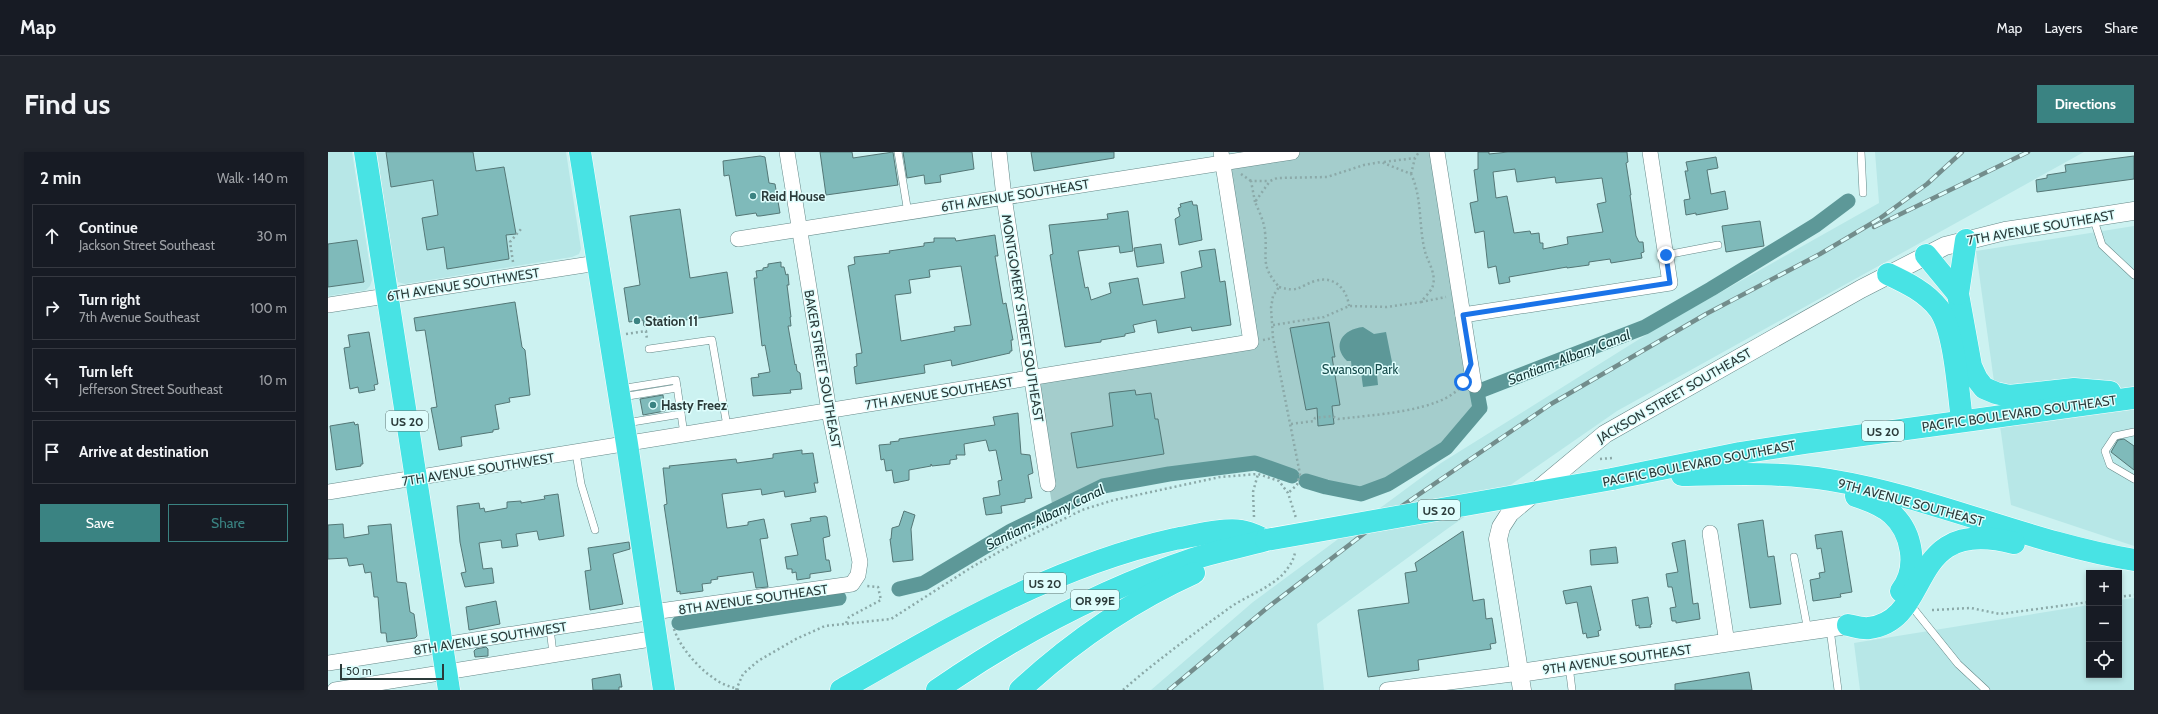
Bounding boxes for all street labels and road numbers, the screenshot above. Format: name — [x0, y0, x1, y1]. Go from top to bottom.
street label: 6TH AVENUE SOUTHEAST — [940, 175, 1090, 215]
street label: 7TH AVENUE SOUTHEAST — [1966, 206, 2116, 248]
street label: MONTGOMERY STREET SOUTHEAST — [999, 213, 1047, 423]
street label: 6TH AVENUE SOUTHWEST — [385, 264, 541, 304]
street label: BAKER STREET SOUTHEAST — [801, 289, 845, 450]
street label: JACKSON STREET SOUTHEAST — [1593, 344, 1754, 446]
street label: 7TH AVENUE SOUTHEAST — [864, 373, 1014, 413]
street label: PACIFIC BOULEVARD SOUTHEAST — [1921, 391, 2117, 435]
road number: US 20 — [386, 411, 428, 431]
road number: US 20 — [1862, 421, 1904, 441]
street label: PACIFIC BOULEVARD SOUTHEAST — [1601, 436, 1797, 490]
street label: 7TH AVENUE SOUTHWEST — [401, 449, 555, 489]
street label: 9TH AVENUE SOUTHEAST — [1836, 475, 1986, 529]
road number: US 20 — [1418, 500, 1460, 520]
road number: US 20 — [1024, 573, 1066, 593]
street label: 8TH AVENUE SOUTHEAST — [677, 581, 829, 617]
road number: OR 99E — [1071, 590, 1119, 610]
street label: 8TH AVENUE SOUTHWEST — [412, 618, 568, 658]
street label: 9TH AVENUE SOUTHEAST — [1541, 641, 1693, 677]

